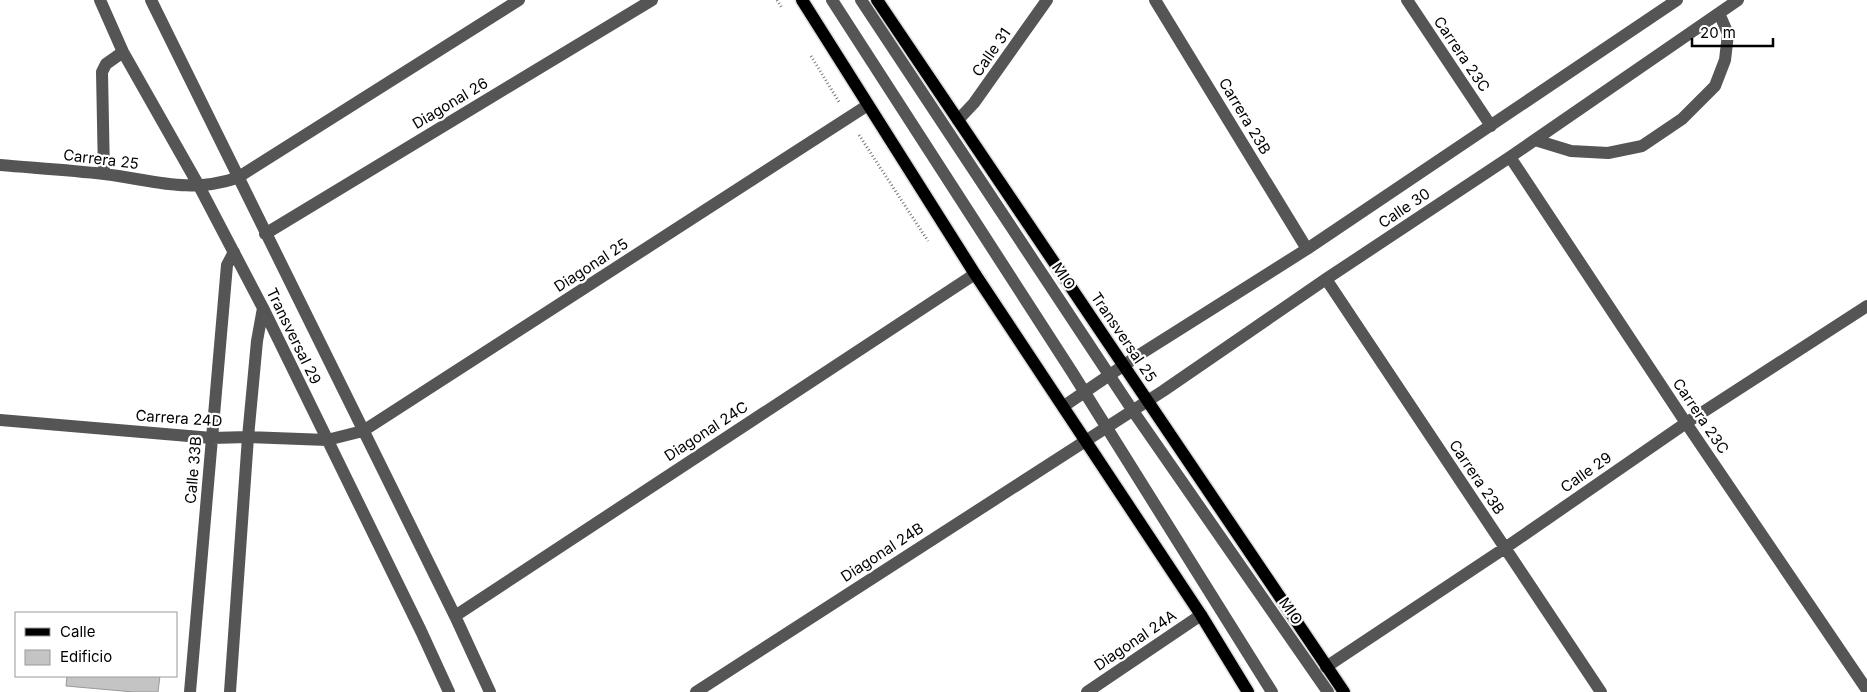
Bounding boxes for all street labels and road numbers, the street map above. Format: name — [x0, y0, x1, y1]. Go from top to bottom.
street label: Carrera 23C — [1430, 13, 1494, 95]
street label: Calle 31 — [967, 24, 1015, 80]
street label: Diagonal 26 — [409, 73, 491, 133]
street label: Carrera 23B — [1215, 74, 1275, 158]
street label: Carrera 25 — [62, 145, 140, 173]
street label: Calle 30 — [1375, 184, 1433, 232]
street label: Diagonal 25 — [550, 234, 632, 296]
street label: MIO — [1048, 259, 1080, 293]
street label: Transversal 29 — [262, 285, 326, 387]
street label: Transversal 25 — [1087, 288, 1161, 386]
street label: Carrera 23C — [1669, 375, 1733, 457]
street label: Diagonal 24C — [661, 397, 751, 465]
street label: Carrera 24D — [135, 405, 223, 431]
street label: Calle 33B — [181, 435, 205, 505]
street label: Carrera 23B — [1445, 436, 1509, 518]
street label: Calle 29 — [1557, 448, 1615, 496]
street label: Diagonal 24B — [837, 518, 927, 586]
street label: MIO — [1275, 594, 1307, 628]
street label: Diagonal 24A — [1090, 606, 1180, 674]

